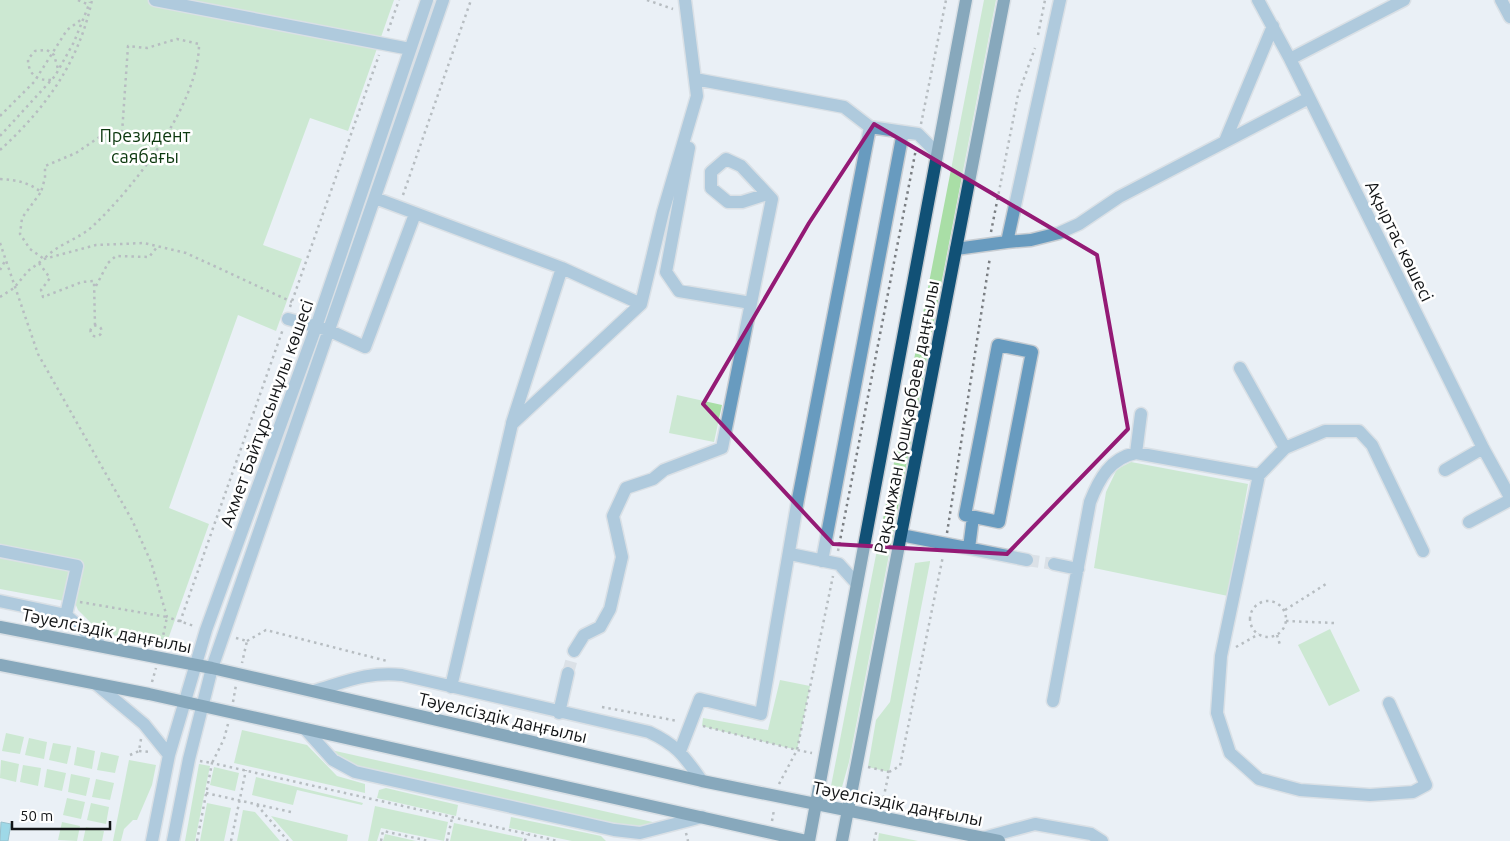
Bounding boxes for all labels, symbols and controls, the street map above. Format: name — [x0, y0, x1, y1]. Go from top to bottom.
park label: Президент саябағы — [99, 125, 191, 166]
street label: Ақыртас көшесі — [1362, 177, 1438, 305]
street label: Рақымжан Қошқарбаев даңғылы — [870, 279, 942, 555]
street label: Ахмет Байтұрсынұлы көшесі — [215, 297, 317, 529]
street label: Тәуелсіздік даңғылы — [20, 604, 194, 656]
street label: Тәуелсіздік даңғылы — [417, 688, 589, 746]
street label: Тәуелсіздік даңғылы — [811, 777, 985, 829]
scale bar — [12, 798, 110, 830]
text: 50 m — [20, 807, 53, 824]

